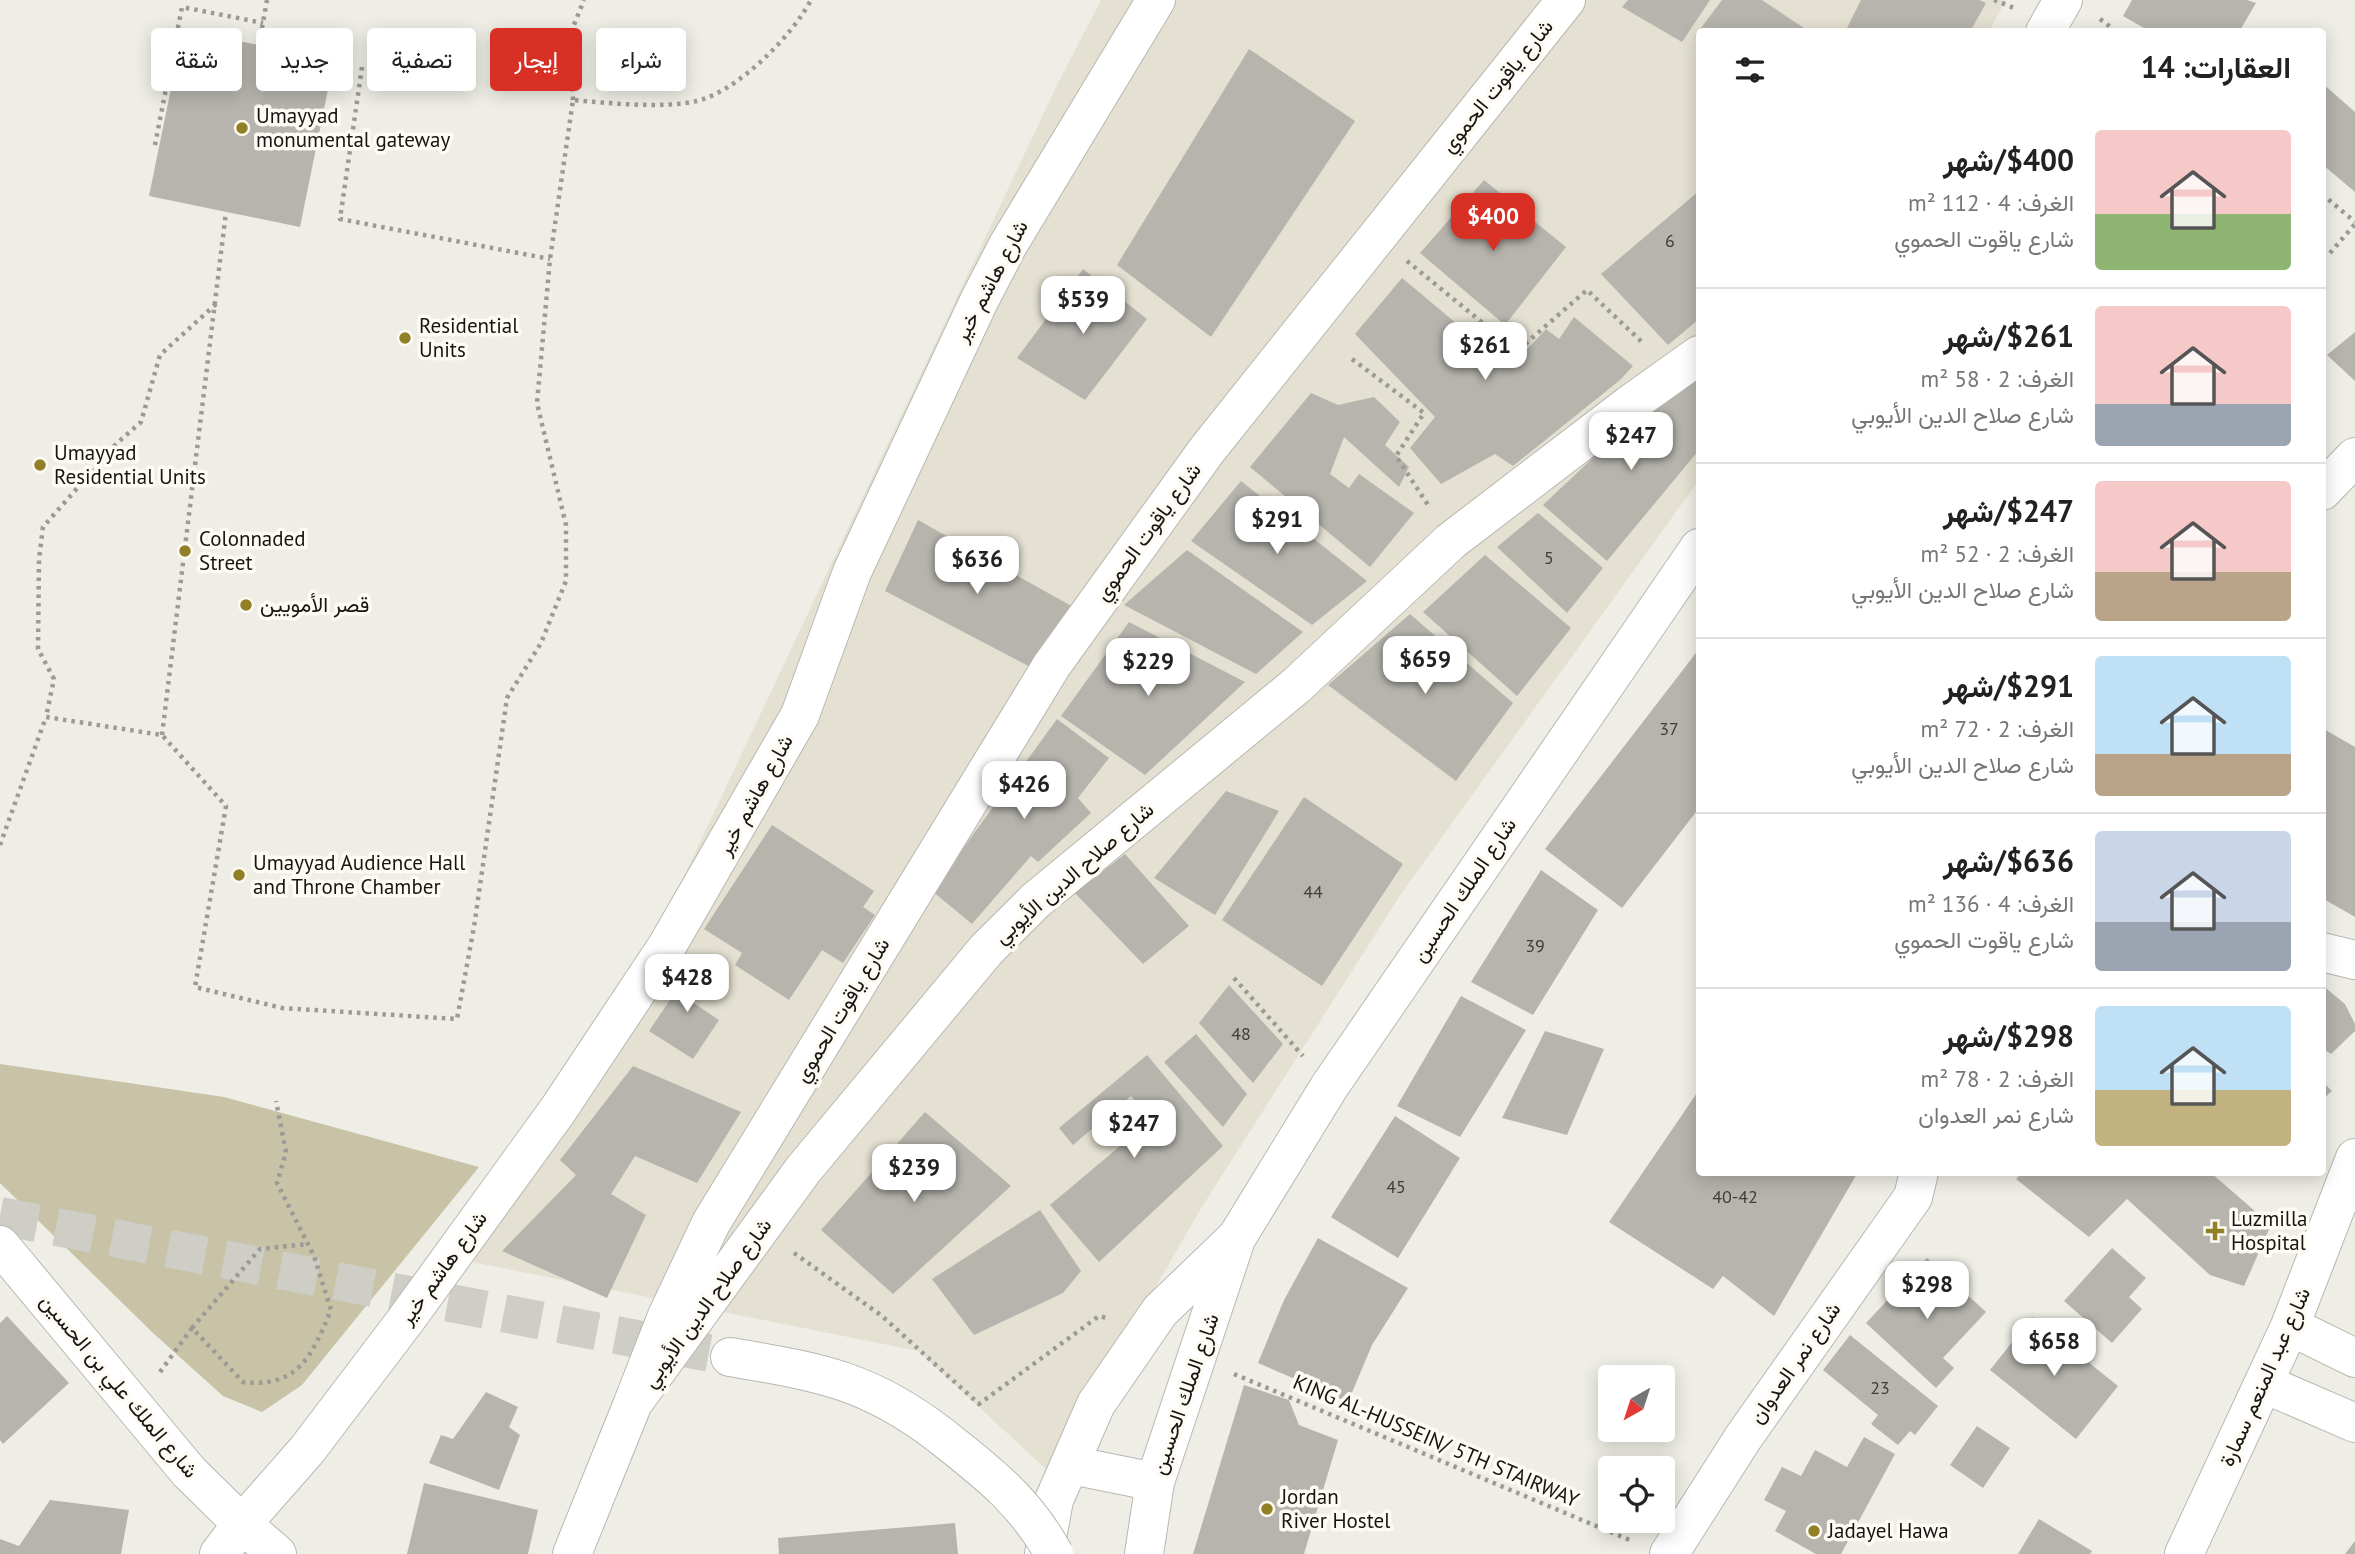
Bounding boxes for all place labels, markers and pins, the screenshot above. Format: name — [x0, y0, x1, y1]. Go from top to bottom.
place label: Umayyad monumental gateway — [256, 102, 450, 153]
marker: Umayyad monumental gateway — [234, 120, 250, 136]
pin: $400 — [1452, 194, 1534, 253]
pin: $539 — [1042, 276, 1124, 336]
place label: Residential Units — [419, 312, 518, 363]
pin: $261 — [1444, 322, 1526, 382]
marker: Residential Units — [397, 330, 413, 346]
pin: $247 — [1590, 412, 1672, 472]
place label: Umayyad Residential Units — [54, 439, 206, 490]
marker: Umayyad Residential Units — [32, 457, 48, 473]
pin: $291 — [1236, 496, 1318, 556]
place label: Colonnaded Street — [199, 525, 306, 576]
pin: $636 — [936, 536, 1018, 596]
marker: Colonnaded Street — [177, 543, 193, 559]
place label: قصر الأمويين — [260, 591, 369, 618]
marker: قصر الأمويين — [238, 597, 254, 613]
pin: $659 — [1384, 636, 1466, 696]
pin: $229 — [1107, 638, 1189, 698]
pin: $426 — [983, 762, 1065, 821]
place label: Umayyad Audience Hall and Throne Chamber — [253, 849, 465, 900]
marker: Umayyad Audience Hall and Throne Chamber — [231, 867, 247, 883]
pin: $428 — [646, 954, 728, 1014]
pin: $247 — [1093, 1100, 1175, 1160]
pin: $239 — [873, 1144, 955, 1204]
place label: Luzmilla Hospital — [2231, 1205, 2308, 1256]
marker: Luzmilla Hospital — [2205, 1221, 2225, 1241]
pin: $298 — [1886, 1262, 1968, 1321]
pin: $658 — [2013, 1318, 2095, 1378]
place label: Jordan River Hostel — [1280, 1483, 1390, 1534]
marker: Jordan River Hostel — [1259, 1501, 1275, 1517]
place label: Jadayel Hawa — [1827, 1517, 1949, 1544]
marker: Jadayel Hawa — [1806, 1523, 1822, 1539]

